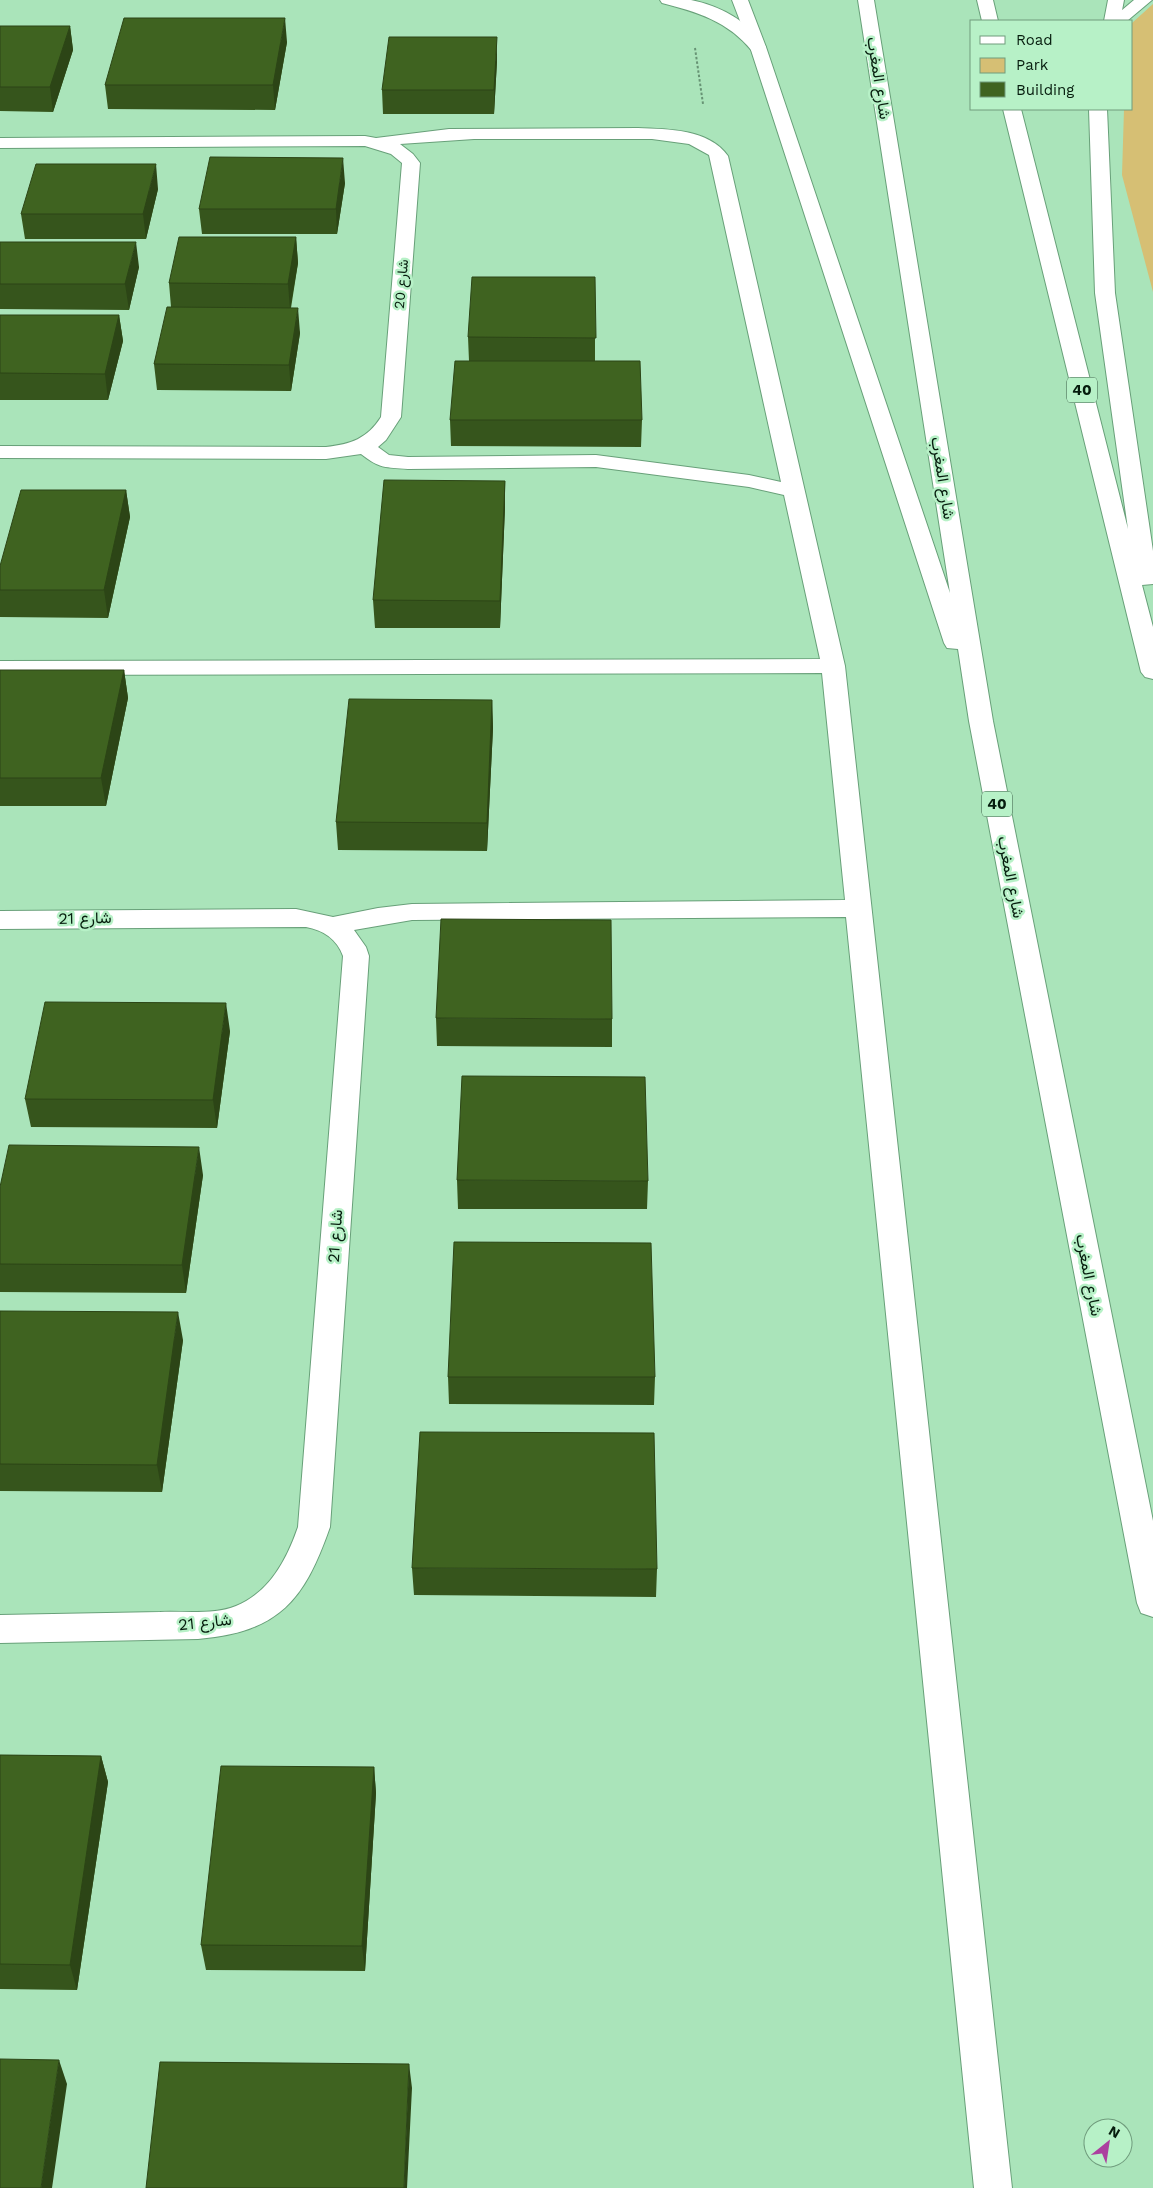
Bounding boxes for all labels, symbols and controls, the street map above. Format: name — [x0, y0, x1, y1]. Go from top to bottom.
legend — [970, 20, 1133, 110]
text: Road — [1016, 31, 1053, 49]
street label: شارع المغرب — [861, 35, 895, 121]
text: Park — [1016, 56, 1049, 74]
text: Building — [1016, 81, 1074, 99]
street label: شارع 20 — [391, 258, 414, 310]
road number: 40 — [1067, 378, 1097, 402]
street label: شارع المغرب — [925, 435, 959, 521]
road number: 40 — [982, 792, 1012, 816]
street label: شارع المغرب — [992, 834, 1028, 920]
street label: شارع 21 — [58, 908, 112, 930]
street label: شارع 21 — [324, 1209, 348, 1263]
street label: شارع المغرب — [1070, 1232, 1106, 1318]
street label: شارع 21 — [178, 1610, 233, 1636]
north arrow — [1083, 2118, 1133, 2168]
text: N — [1106, 2122, 1123, 2141]

